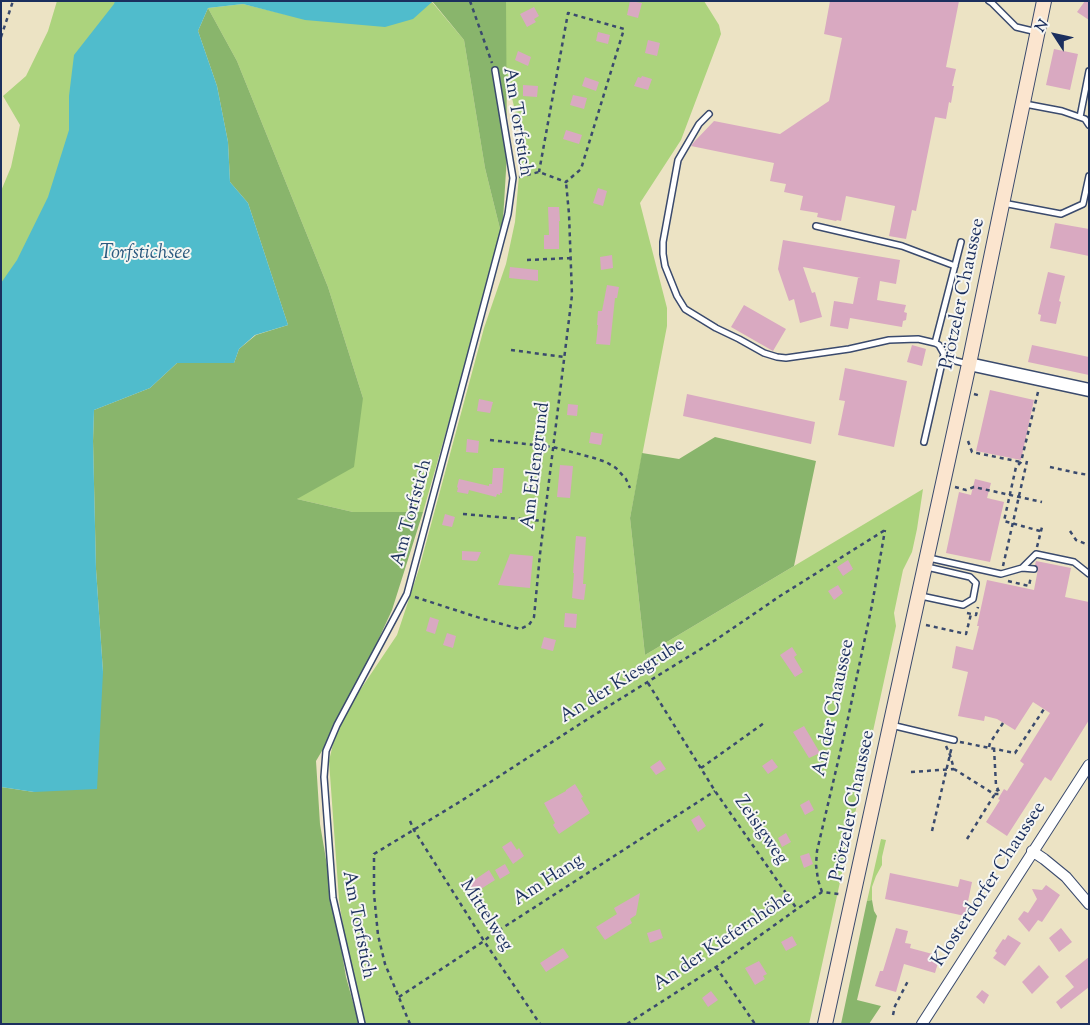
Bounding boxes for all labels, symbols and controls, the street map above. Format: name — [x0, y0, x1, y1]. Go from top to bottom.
north arrow — [1030, 10, 1080, 60]
text: N — [1031, 16, 1054, 37]
street label: Am Torfstich — [496, 66, 536, 178]
street label: Prötzeler Chaussee — [937, 216, 991, 372]
water label: Torfstichsee — [100, 243, 190, 267]
street label: Am Erlengrund — [518, 401, 556, 531]
street label: Am Torfstich — [388, 457, 438, 569]
street label: An der Kiesgrube — [556, 634, 690, 730]
street label: An der Chaussee — [809, 637, 861, 779]
street label: Prötzeler Chaussee — [827, 728, 881, 884]
street label: Zeisigweg — [728, 792, 792, 870]
street label: Klosterdorfer Chaussee — [928, 798, 1052, 972]
street label: Am Hang — [510, 850, 588, 912]
street label: Am Torfstich — [335, 869, 379, 981]
street label: Mittelweg — [453, 876, 517, 956]
street label: An der Kiefernhöhe — [650, 887, 798, 997]

